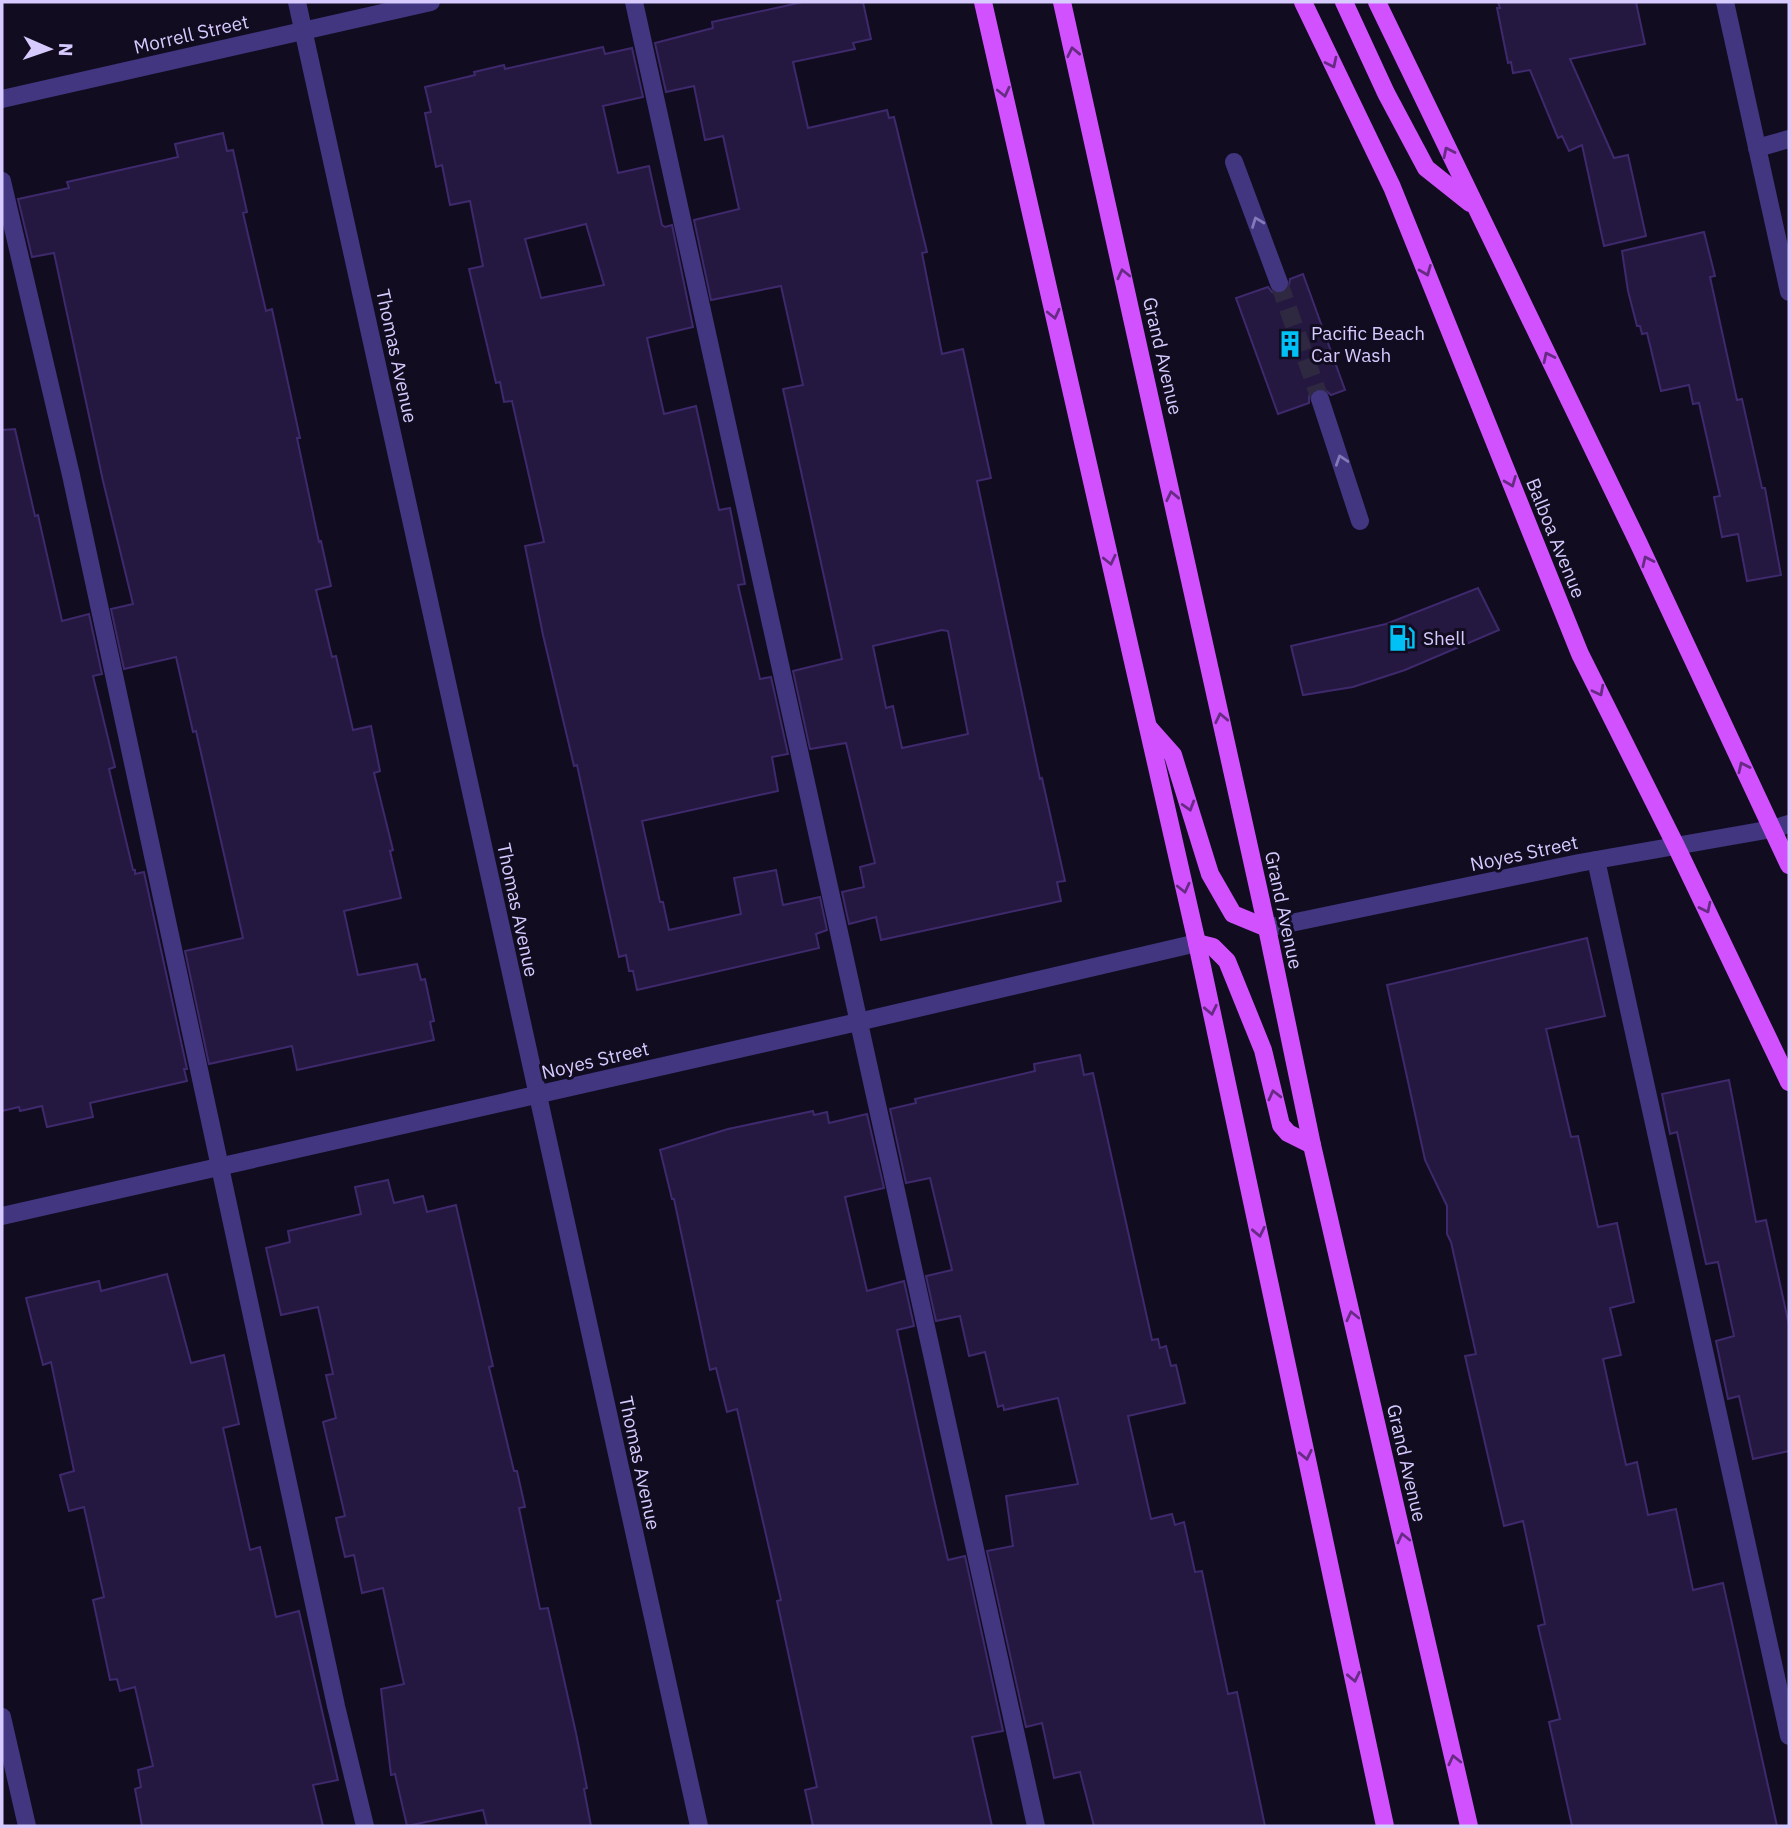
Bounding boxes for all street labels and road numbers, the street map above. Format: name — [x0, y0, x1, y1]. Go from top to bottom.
street label: Morrell Street — [131, 9, 251, 59]
street label: Thomas Avenue — [371, 287, 423, 425]
street label: Grand Avenue — [1138, 295, 1188, 417]
street label: Balboa Avenue — [1521, 474, 1591, 602]
street label: Noyes Street — [1468, 830, 1580, 876]
street label: Thomas Avenue — [492, 841, 544, 979]
street label: Grand Avenue — [1260, 849, 1308, 971]
street label: Noyes Street — [539, 1036, 651, 1084]
street label: Thomas Avenue — [614, 1394, 666, 1532]
street label: Grand Avenue — [1382, 1402, 1432, 1524]

